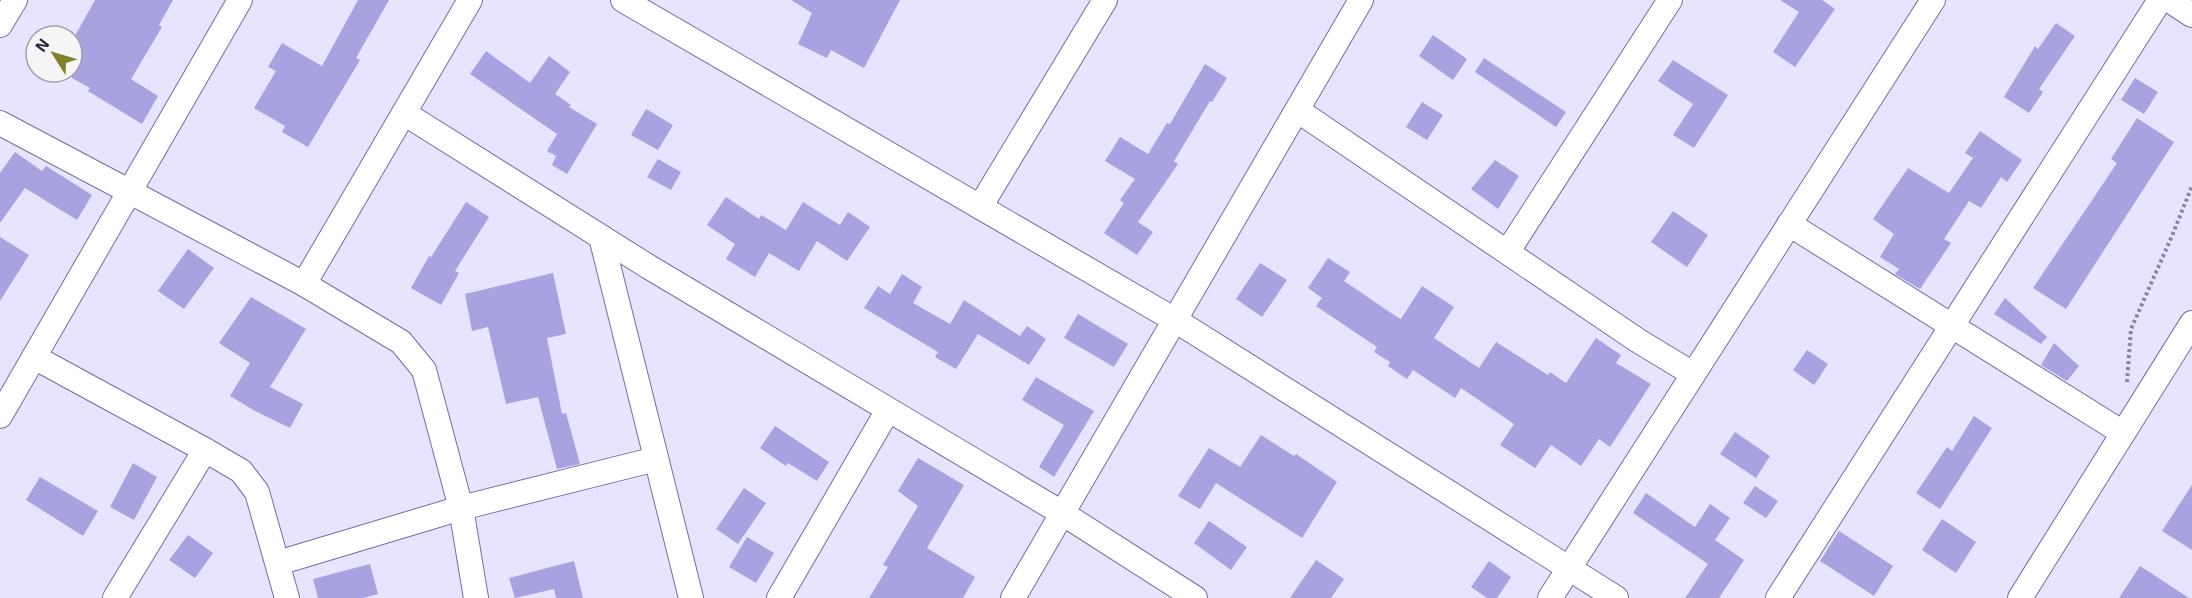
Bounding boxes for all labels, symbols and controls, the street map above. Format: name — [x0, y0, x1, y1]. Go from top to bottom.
north arrow — [24, 24, 84, 84]
text: N — [31, 34, 53, 55]

